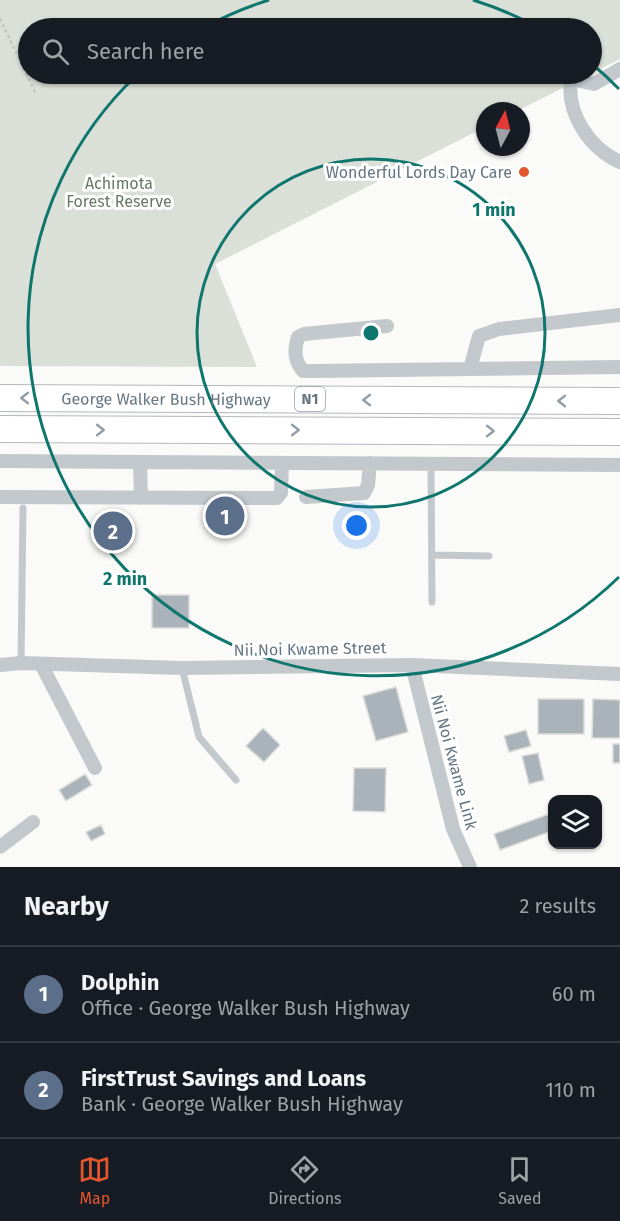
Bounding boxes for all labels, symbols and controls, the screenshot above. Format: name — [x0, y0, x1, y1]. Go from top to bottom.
search box — [18, 18, 602, 84]
icon: search — [39, 35, 72, 68]
text: Search here — [87, 38, 205, 65]
north arrow — [476, 102, 530, 156]
place label: Wonderful Lords Day Care — [326, 163, 512, 182]
marker: Wonderful Lords Day Care — [517, 165, 531, 179]
park label: Achimota Forest Reserve — [66, 174, 172, 211]
text: 1 min — [472, 199, 516, 221]
centre of rings — [361, 323, 381, 343]
road number: N1 — [295, 387, 325, 411]
street label: George Walker Bush Highway — [61, 389, 271, 409]
one-way arrow — [20, 392, 29, 404]
one-way arrow — [362, 394, 371, 406]
one-way arrow — [557, 394, 566, 407]
one-way arrow — [96, 424, 105, 436]
one-way arrow — [291, 424, 300, 436]
one-way arrow — [486, 425, 495, 437]
pin: 1 — [206, 494, 244, 538]
pin: 2 — [94, 508, 132, 554]
your location — [342, 511, 371, 540]
text: 2 min — [103, 568, 147, 590]
street label: Nii Noi Kwame Street — [234, 638, 387, 660]
street label: Nii Noi Kwame Link — [427, 692, 481, 833]
map controls — [548, 795, 602, 849]
button: layers — [548, 795, 602, 849]
text: Nearby — [24, 891, 109, 922]
text: 2 results — [519, 894, 596, 918]
text: Dolphin — [81, 969, 159, 996]
text: 1 — [39, 982, 48, 1006]
text: 60 m — [552, 982, 596, 1006]
text: Office · George Walker Bush Highway — [81, 996, 410, 1020]
text: FirstTrust Savings and Loans — [81, 1065, 366, 1092]
text: 2 — [38, 1078, 49, 1102]
text: 110 m — [545, 1078, 596, 1102]
text: Bank · George Walker Bush Highway — [81, 1092, 403, 1116]
tab: Map — [78, 1153, 111, 1208]
tab: Directions — [268, 1153, 342, 1208]
tab: Saved — [498, 1153, 542, 1208]

